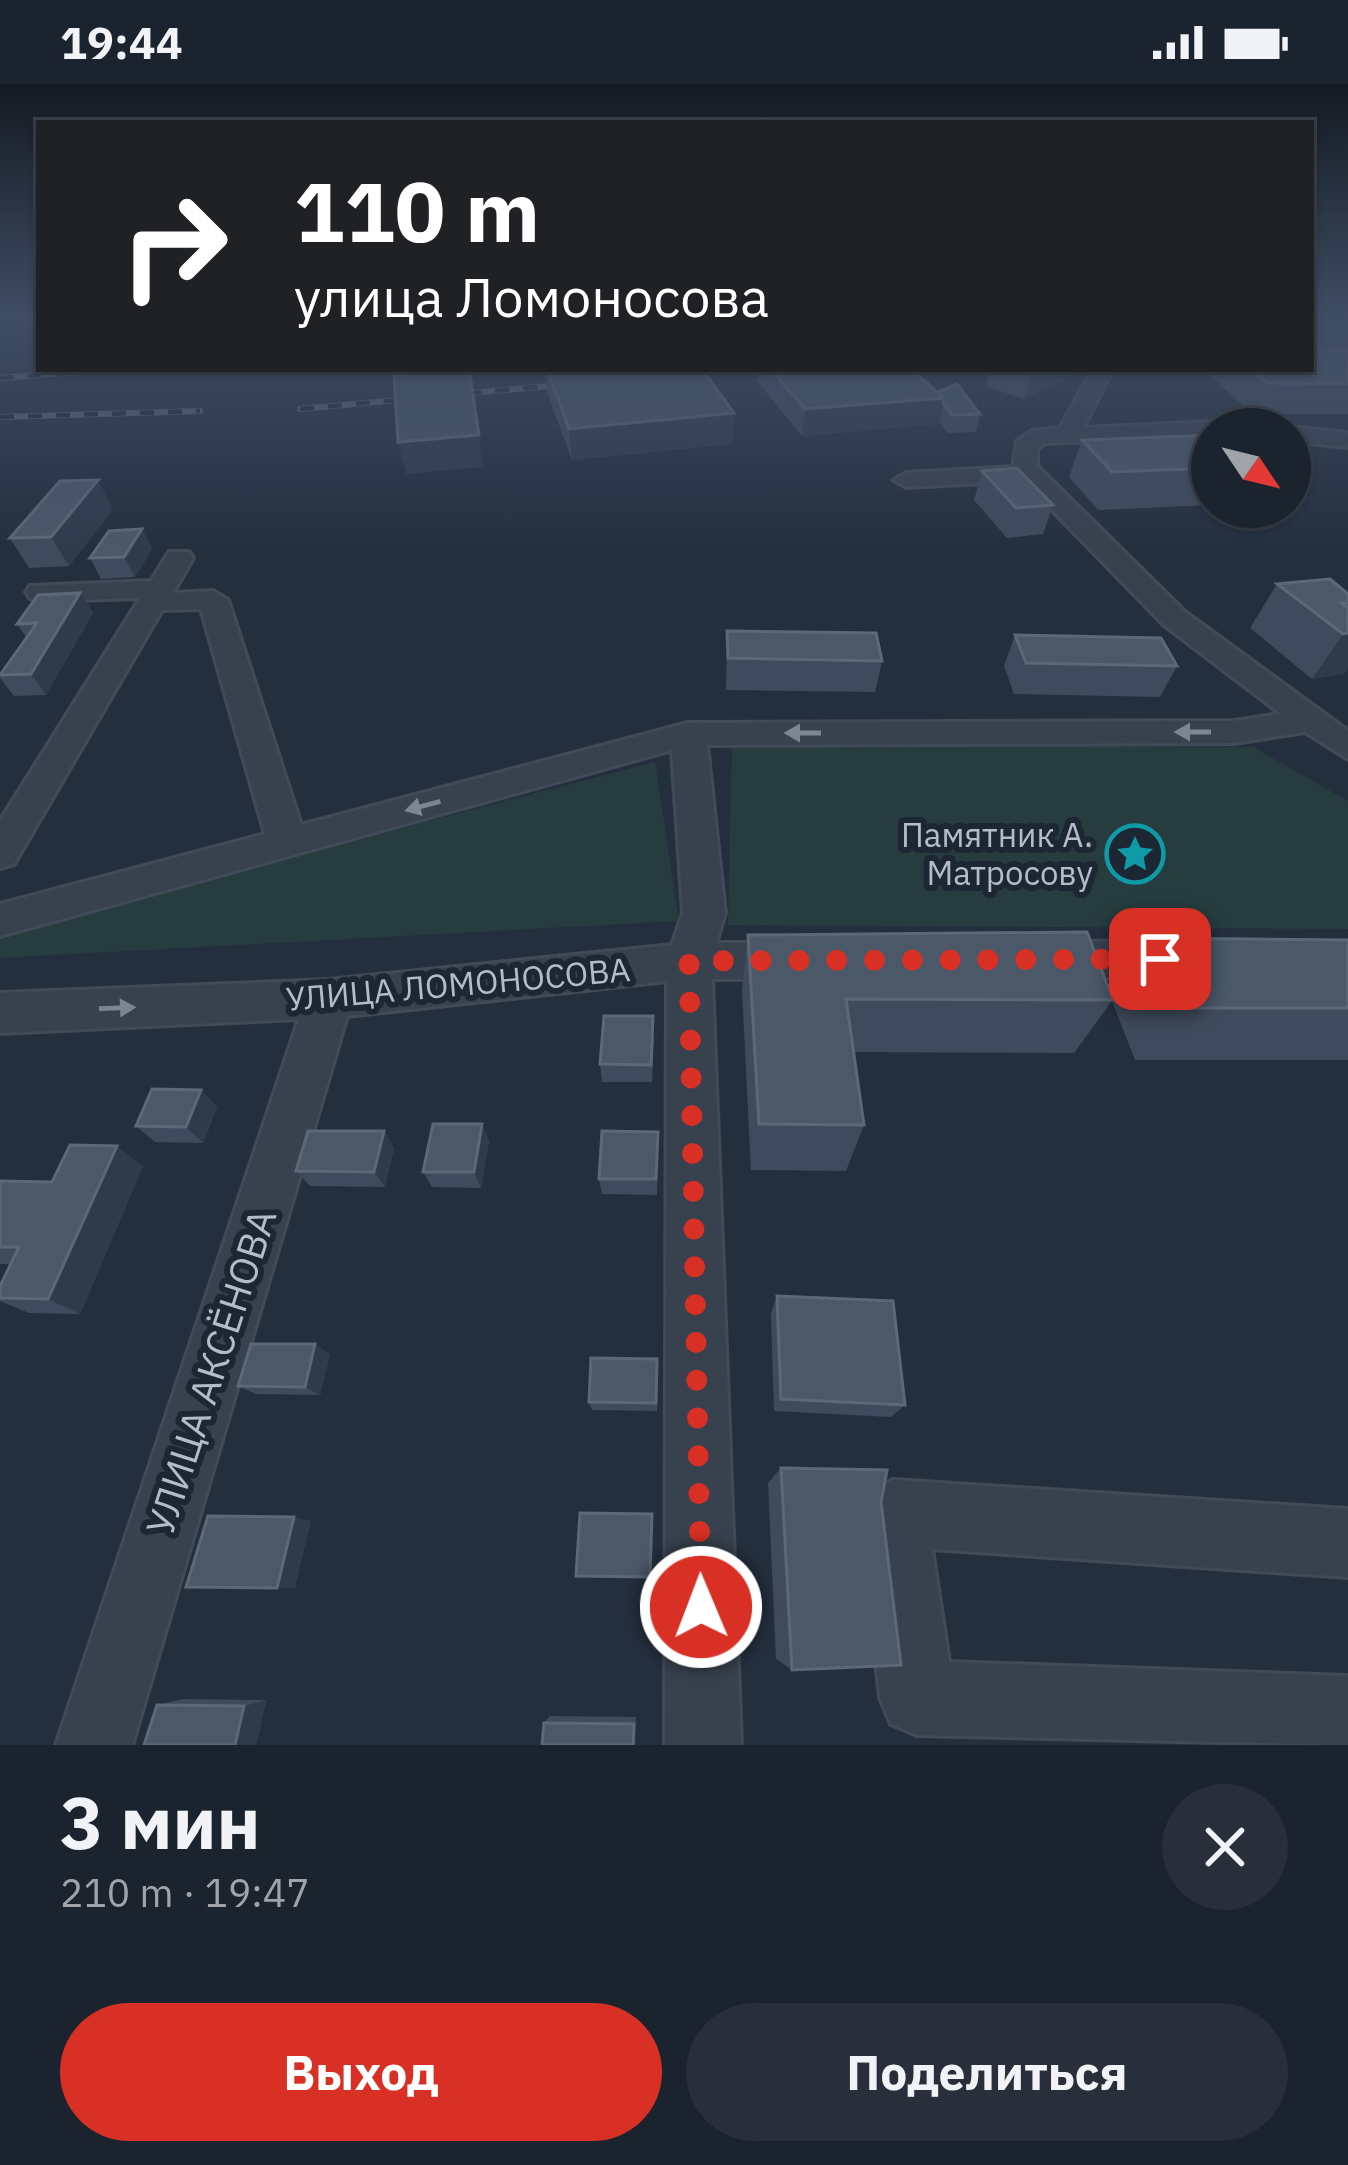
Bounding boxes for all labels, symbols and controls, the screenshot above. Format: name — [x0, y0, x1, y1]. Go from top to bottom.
text: 19:44 — [60, 13, 183, 71]
text: 110 m — [294, 156, 540, 265]
icon: right — [96, 168, 252, 324]
text: улица Ломоносова — [294, 262, 769, 332]
north arrow — [1191, 408, 1311, 528]
map controls — [1191, 408, 1311, 528]
one-way arrow — [1173, 722, 1211, 742]
one-way arrow — [783, 723, 821, 743]
one-way arrow — [404, 797, 441, 816]
place label: Памятник А. Матросову — [901, 813, 1093, 894]
place icon: Памятник А. Матросову — [1104, 823, 1166, 885]
pin — [1109, 908, 1211, 1010]
icon: arrive — [1127, 926, 1193, 992]
street label: УЛИЦА ЛОМОНОСОВА — [284, 947, 632, 1020]
one-way arrow — [99, 998, 137, 1017]
street label: УЛИЦА АКСЁНОВА — [134, 1202, 287, 1542]
position arrow — [638, 1544, 764, 1670]
text: 3 мин — [60, 1775, 261, 1869]
button: close — [1162, 1784, 1288, 1910]
text: 210 m · 19:47 — [60, 1867, 310, 1918]
button: Выход — [60, 2003, 662, 2141]
button: Поделиться — [686, 2003, 1288, 2141]

